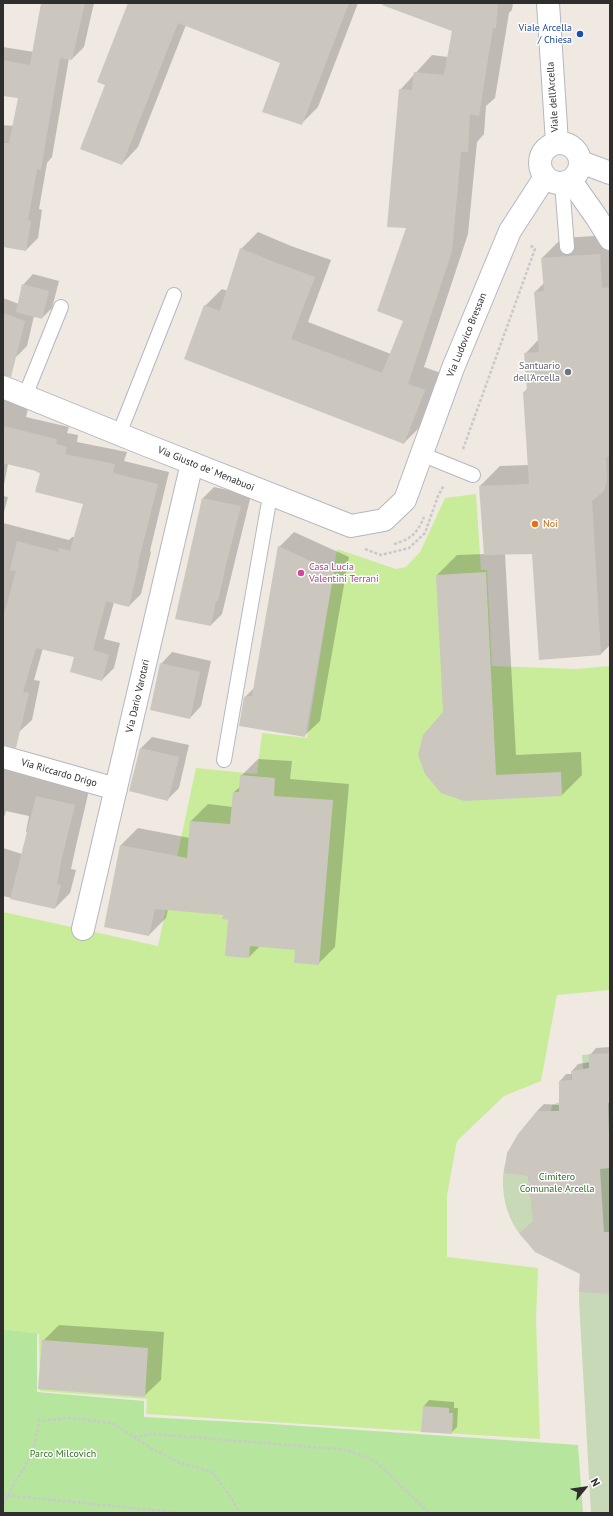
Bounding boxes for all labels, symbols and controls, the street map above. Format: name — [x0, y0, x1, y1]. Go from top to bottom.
place label: Viale Arcella / Chiesa — [519, 22, 572, 46]
marker: Viale Arcella / Chiesa — [575, 29, 585, 39]
street label: Viale dell'Arcella — [545, 61, 561, 133]
street label: Via Ludovico Bressan — [445, 291, 489, 379]
place label: Santuario dell'Arcella — [513, 360, 560, 384]
marker: Santuario dell'Arcella — [563, 367, 573, 377]
street label: Via Giusto de' Menabuoi — [156, 444, 256, 494]
place label: Noi — [543, 518, 558, 530]
marker: Noi — [530, 519, 540, 529]
place label: Casa Lucia Valentini Terrani — [309, 561, 379, 584]
marker: Casa Lucia Valentini Terrani — [296, 568, 306, 578]
street label: Via Dario Varotari — [124, 658, 152, 734]
street label: Via Riccardo Drigo — [20, 756, 98, 790]
park label: Cimitero Comunale Arcella — [520, 1171, 594, 1194]
park label: Parco Milcovich — [30, 1448, 96, 1460]
north arrow — [565, 1468, 605, 1508]
text: N — [588, 1476, 603, 1489]

